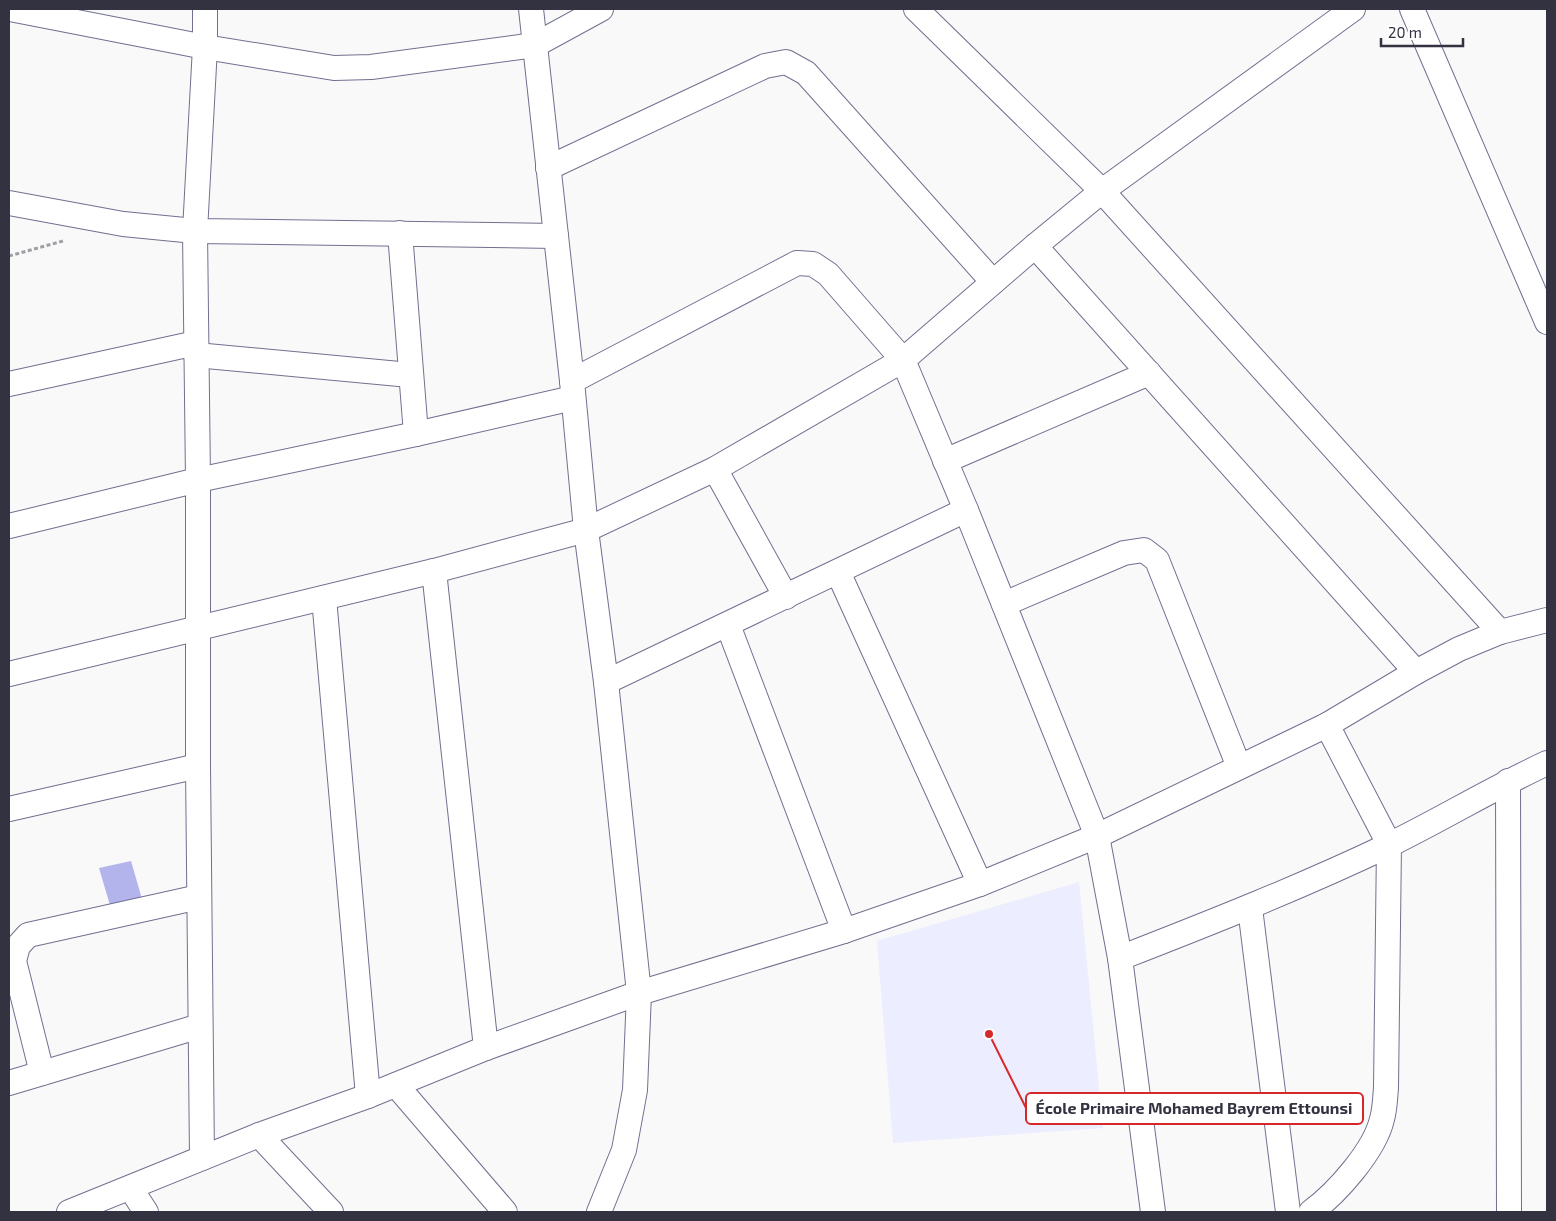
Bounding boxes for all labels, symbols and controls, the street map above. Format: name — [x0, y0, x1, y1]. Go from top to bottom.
scale bar — [1381, 15, 1464, 47]
text: 20 m — [1388, 23, 1422, 41]
callout: École Primaire Mohamed Bayrem Ettounsi — [1026, 1093, 1363, 1124]
text: École Primaire Mohamed Bayrem Ettounsi — [1036, 1098, 1352, 1118]

